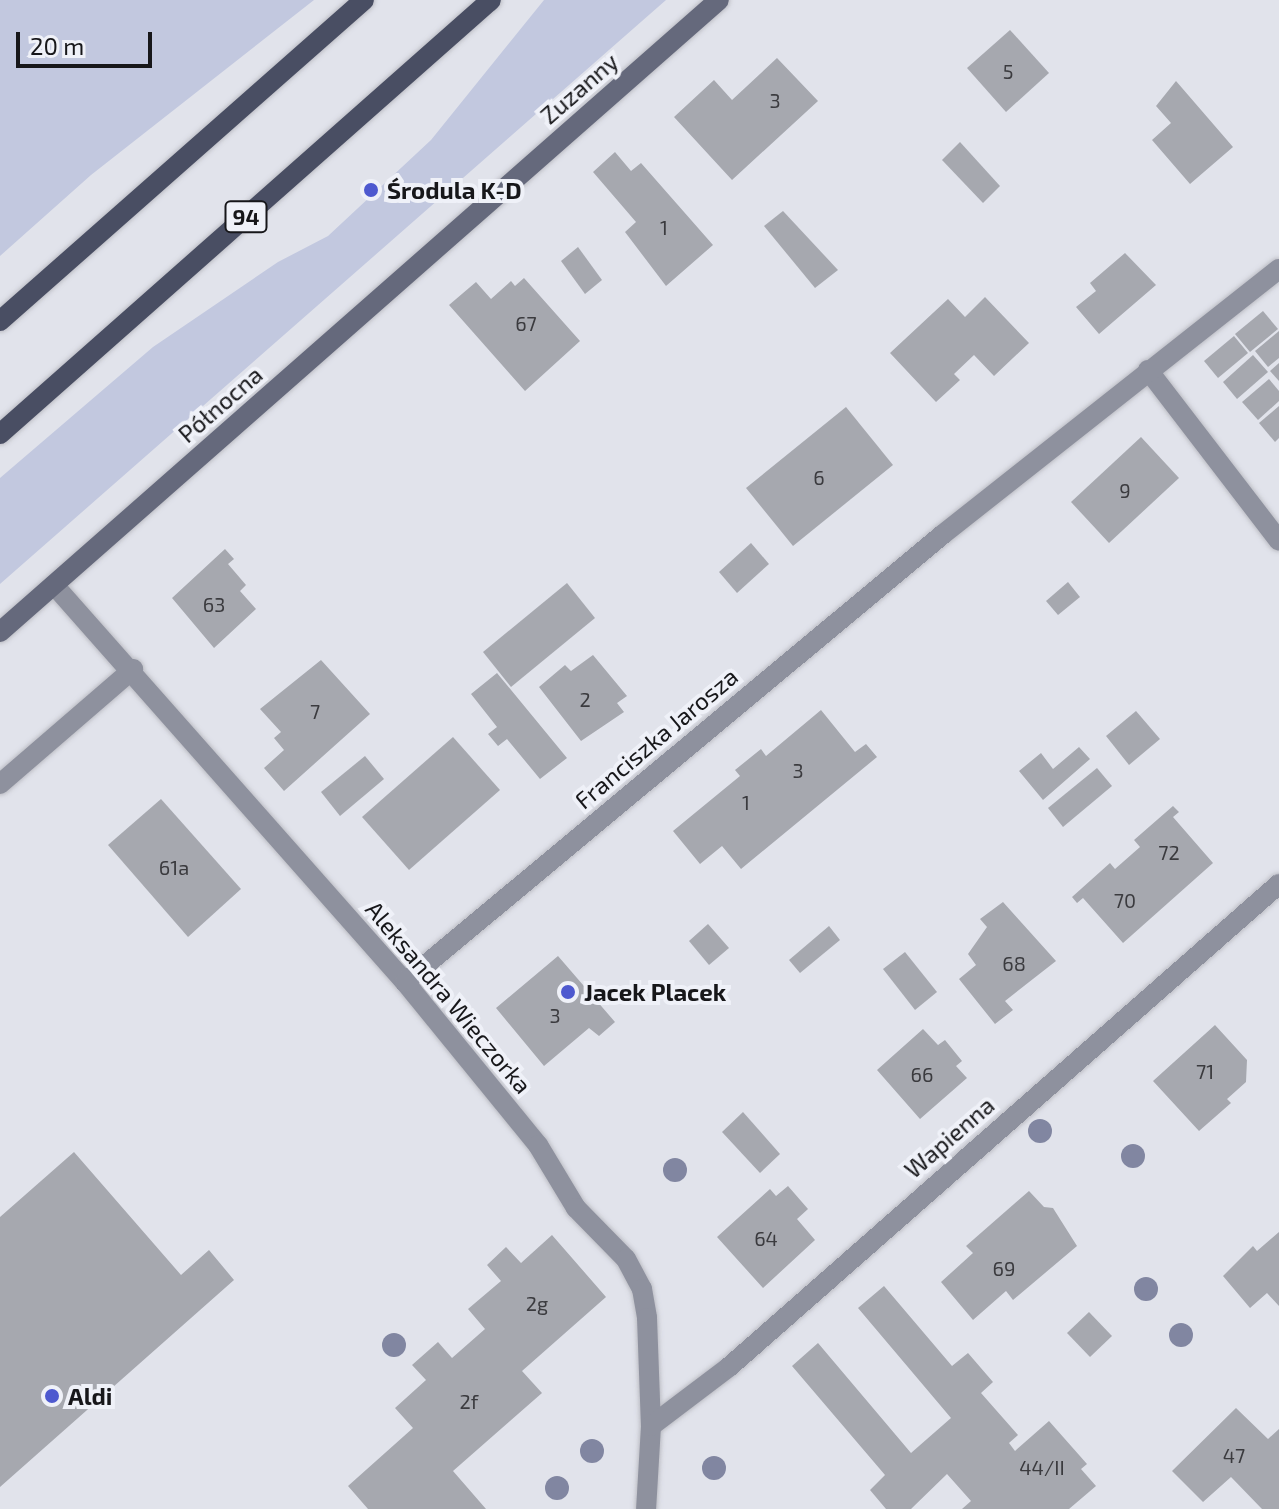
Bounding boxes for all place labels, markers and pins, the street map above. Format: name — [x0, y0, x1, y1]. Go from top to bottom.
place label: Środula K-D — [387, 176, 522, 204]
marker: Środula K-D — [362, 181, 380, 199]
place label: Jacek Placek — [584, 978, 726, 1006]
marker: Jacek Placek — [559, 983, 577, 1001]
place label: Aldi — [68, 1382, 112, 1410]
marker: Aldi — [43, 1387, 61, 1405]

